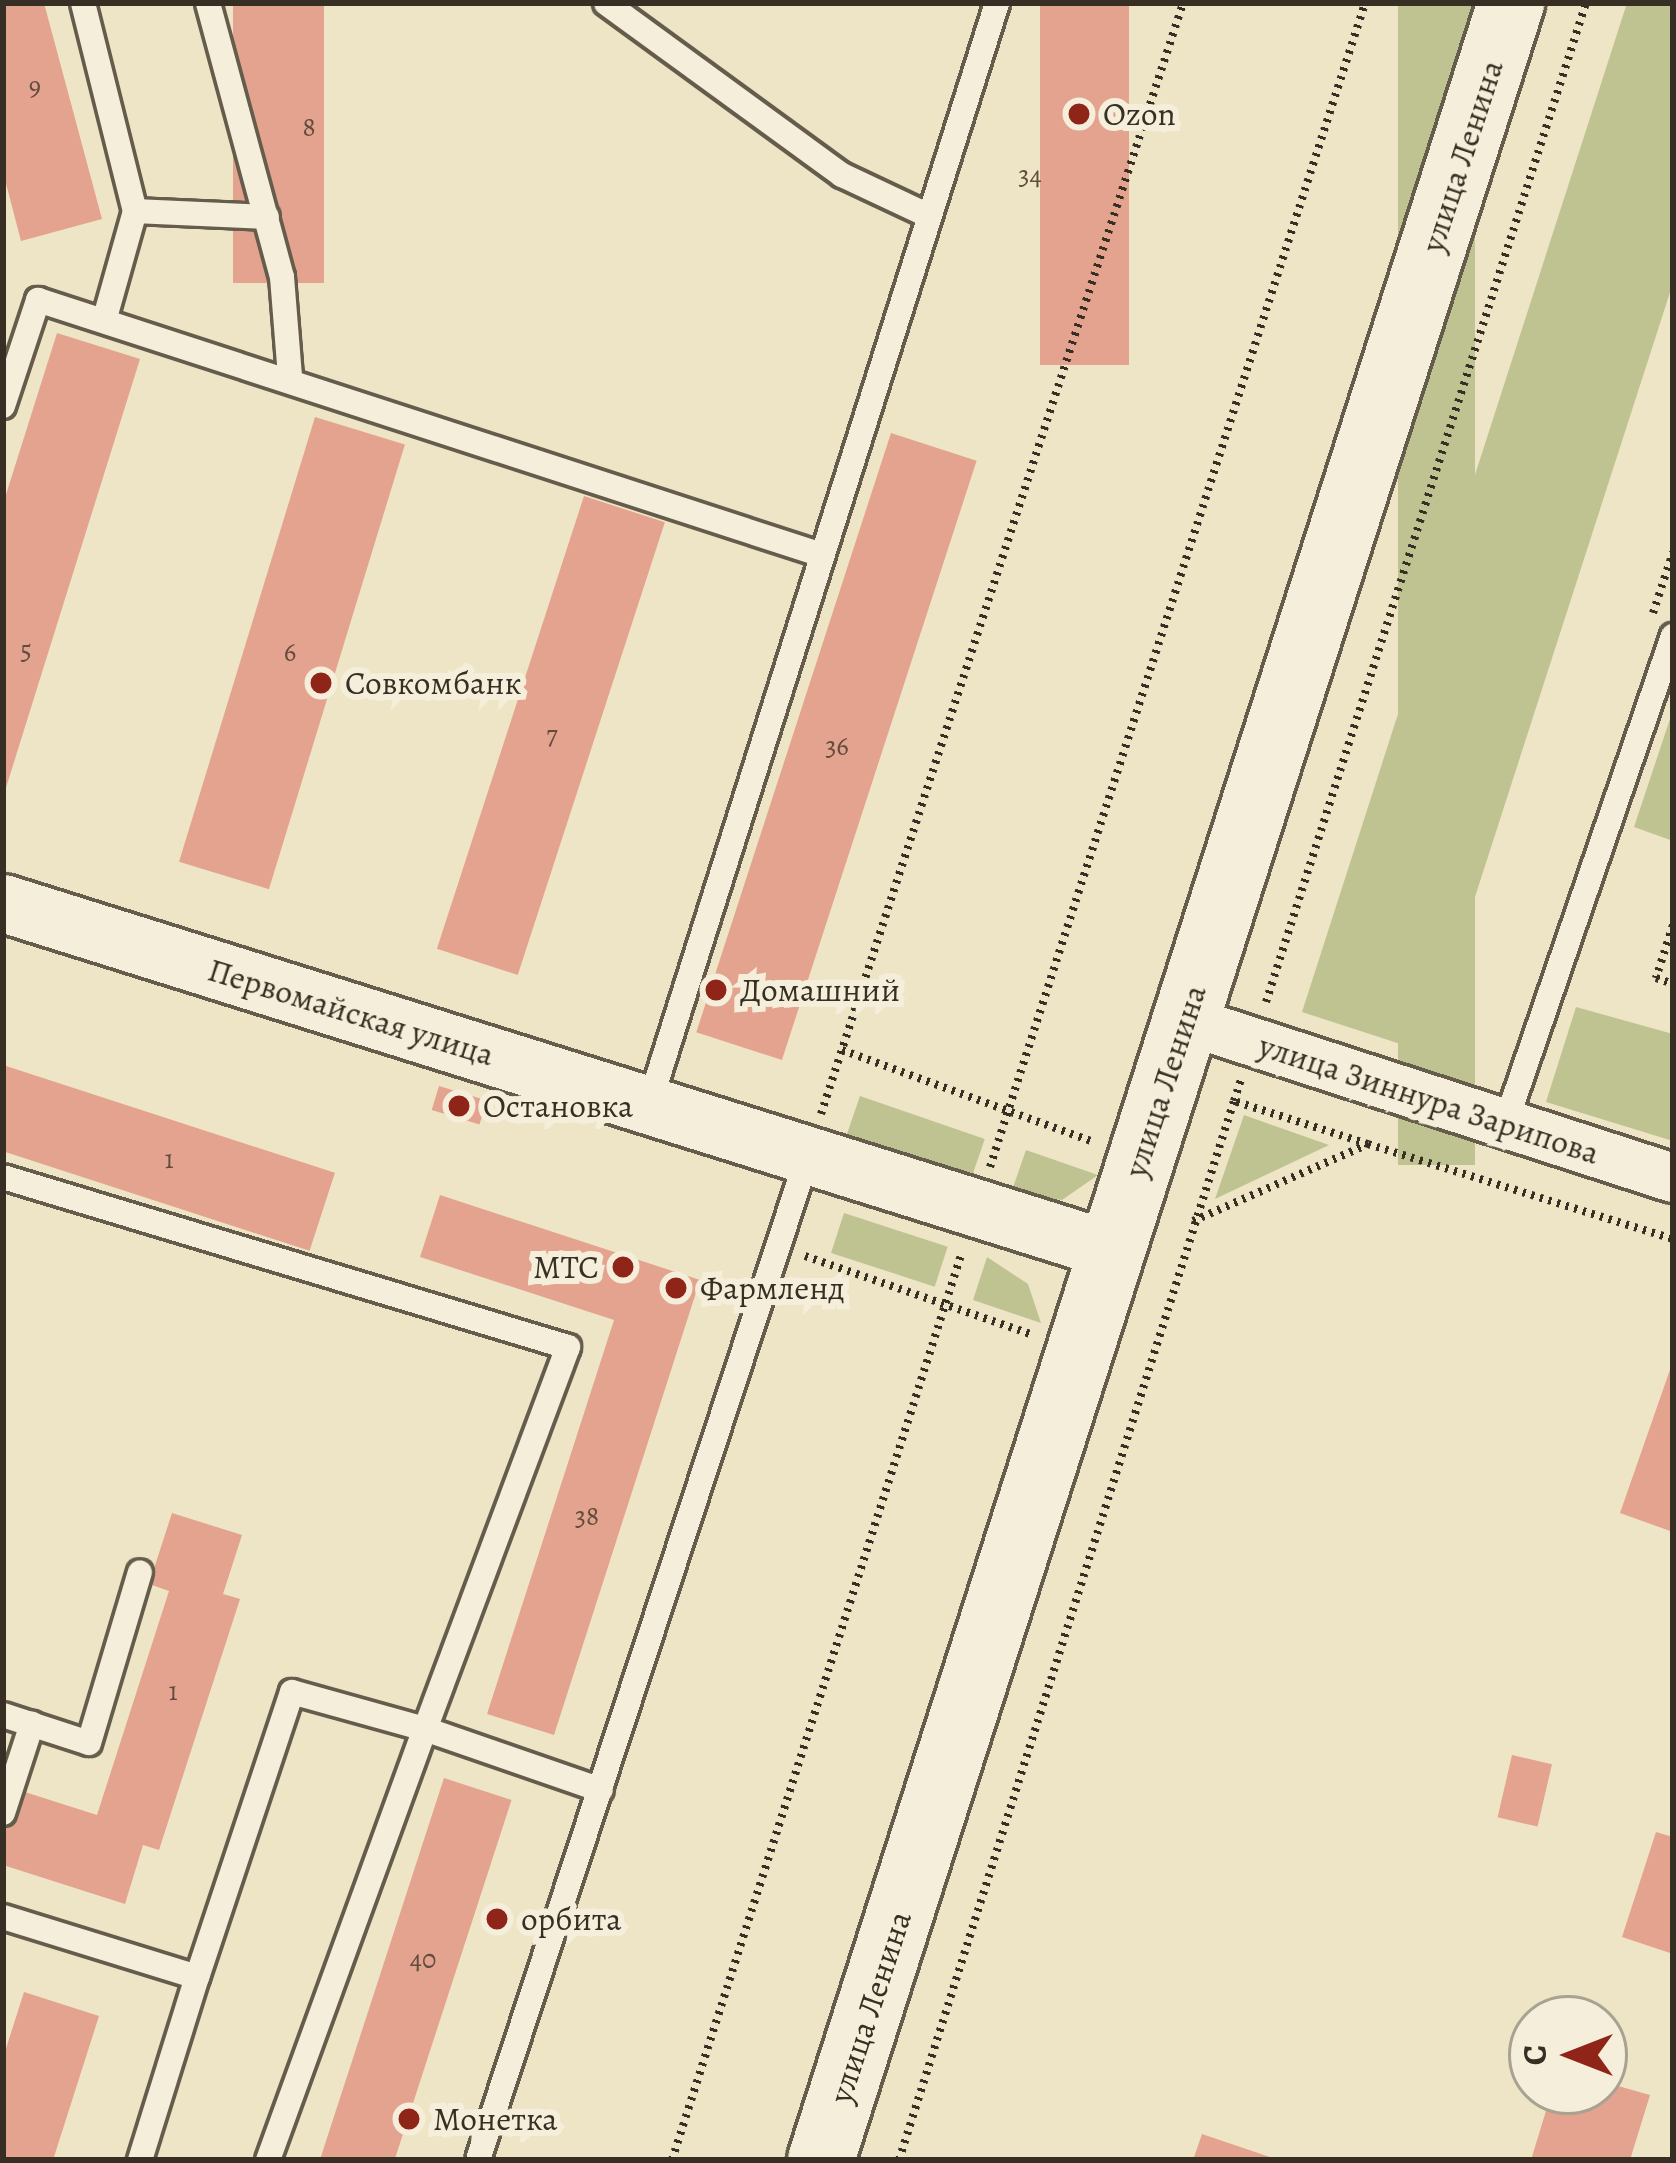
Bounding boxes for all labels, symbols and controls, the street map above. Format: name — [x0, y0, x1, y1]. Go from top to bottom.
street label: улица Ленина — [1412, 55, 1512, 257]
house number: 9 — [29, 71, 41, 103]
place label: Ozon — [1103, 94, 1176, 134]
marker: Ozon — [1066, 101, 1092, 127]
house number: 8 — [302, 112, 316, 144]
house number: 34 — [1018, 160, 1042, 192]
house number: 5 — [20, 635, 32, 667]
house number: 6 — [284, 637, 296, 669]
place label: Совкомбанк — [345, 663, 522, 703]
marker: Совкомбанк — [308, 670, 334, 696]
house number: 7 — [546, 720, 558, 752]
house number: 36 — [825, 731, 849, 763]
street label: Первомайская улица — [203, 950, 499, 1074]
place label: Домашний — [740, 970, 900, 1010]
marker: Домашний — [703, 977, 729, 1003]
street label: улица Ленина — [1115, 980, 1215, 1182]
street label: улица Зиннура Зарипова — [1254, 1025, 1604, 1173]
place label: Остановка — [483, 1086, 633, 1126]
marker: Остановка — [446, 1093, 472, 1119]
house number: 1 — [164, 1144, 174, 1176]
place label: МТС — [533, 1247, 599, 1287]
marker: МТС — [610, 1254, 636, 1280]
place label: Фармленд — [700, 1268, 845, 1308]
marker: Фармленд — [663, 1275, 689, 1301]
house number: 38 — [575, 1501, 599, 1533]
house number: 1 — [168, 1676, 178, 1708]
place label: орбита — [521, 1899, 622, 1939]
marker: орбита — [484, 1906, 510, 1932]
street label: улица Ленина — [820, 1906, 920, 2108]
house number: 40 — [410, 1944, 436, 1976]
north arrow — [1508, 1995, 1628, 2115]
text: С — [1512, 2045, 1557, 2065]
place label: Монетка — [433, 2099, 558, 2139]
marker: Монетка — [396, 2106, 422, 2132]

